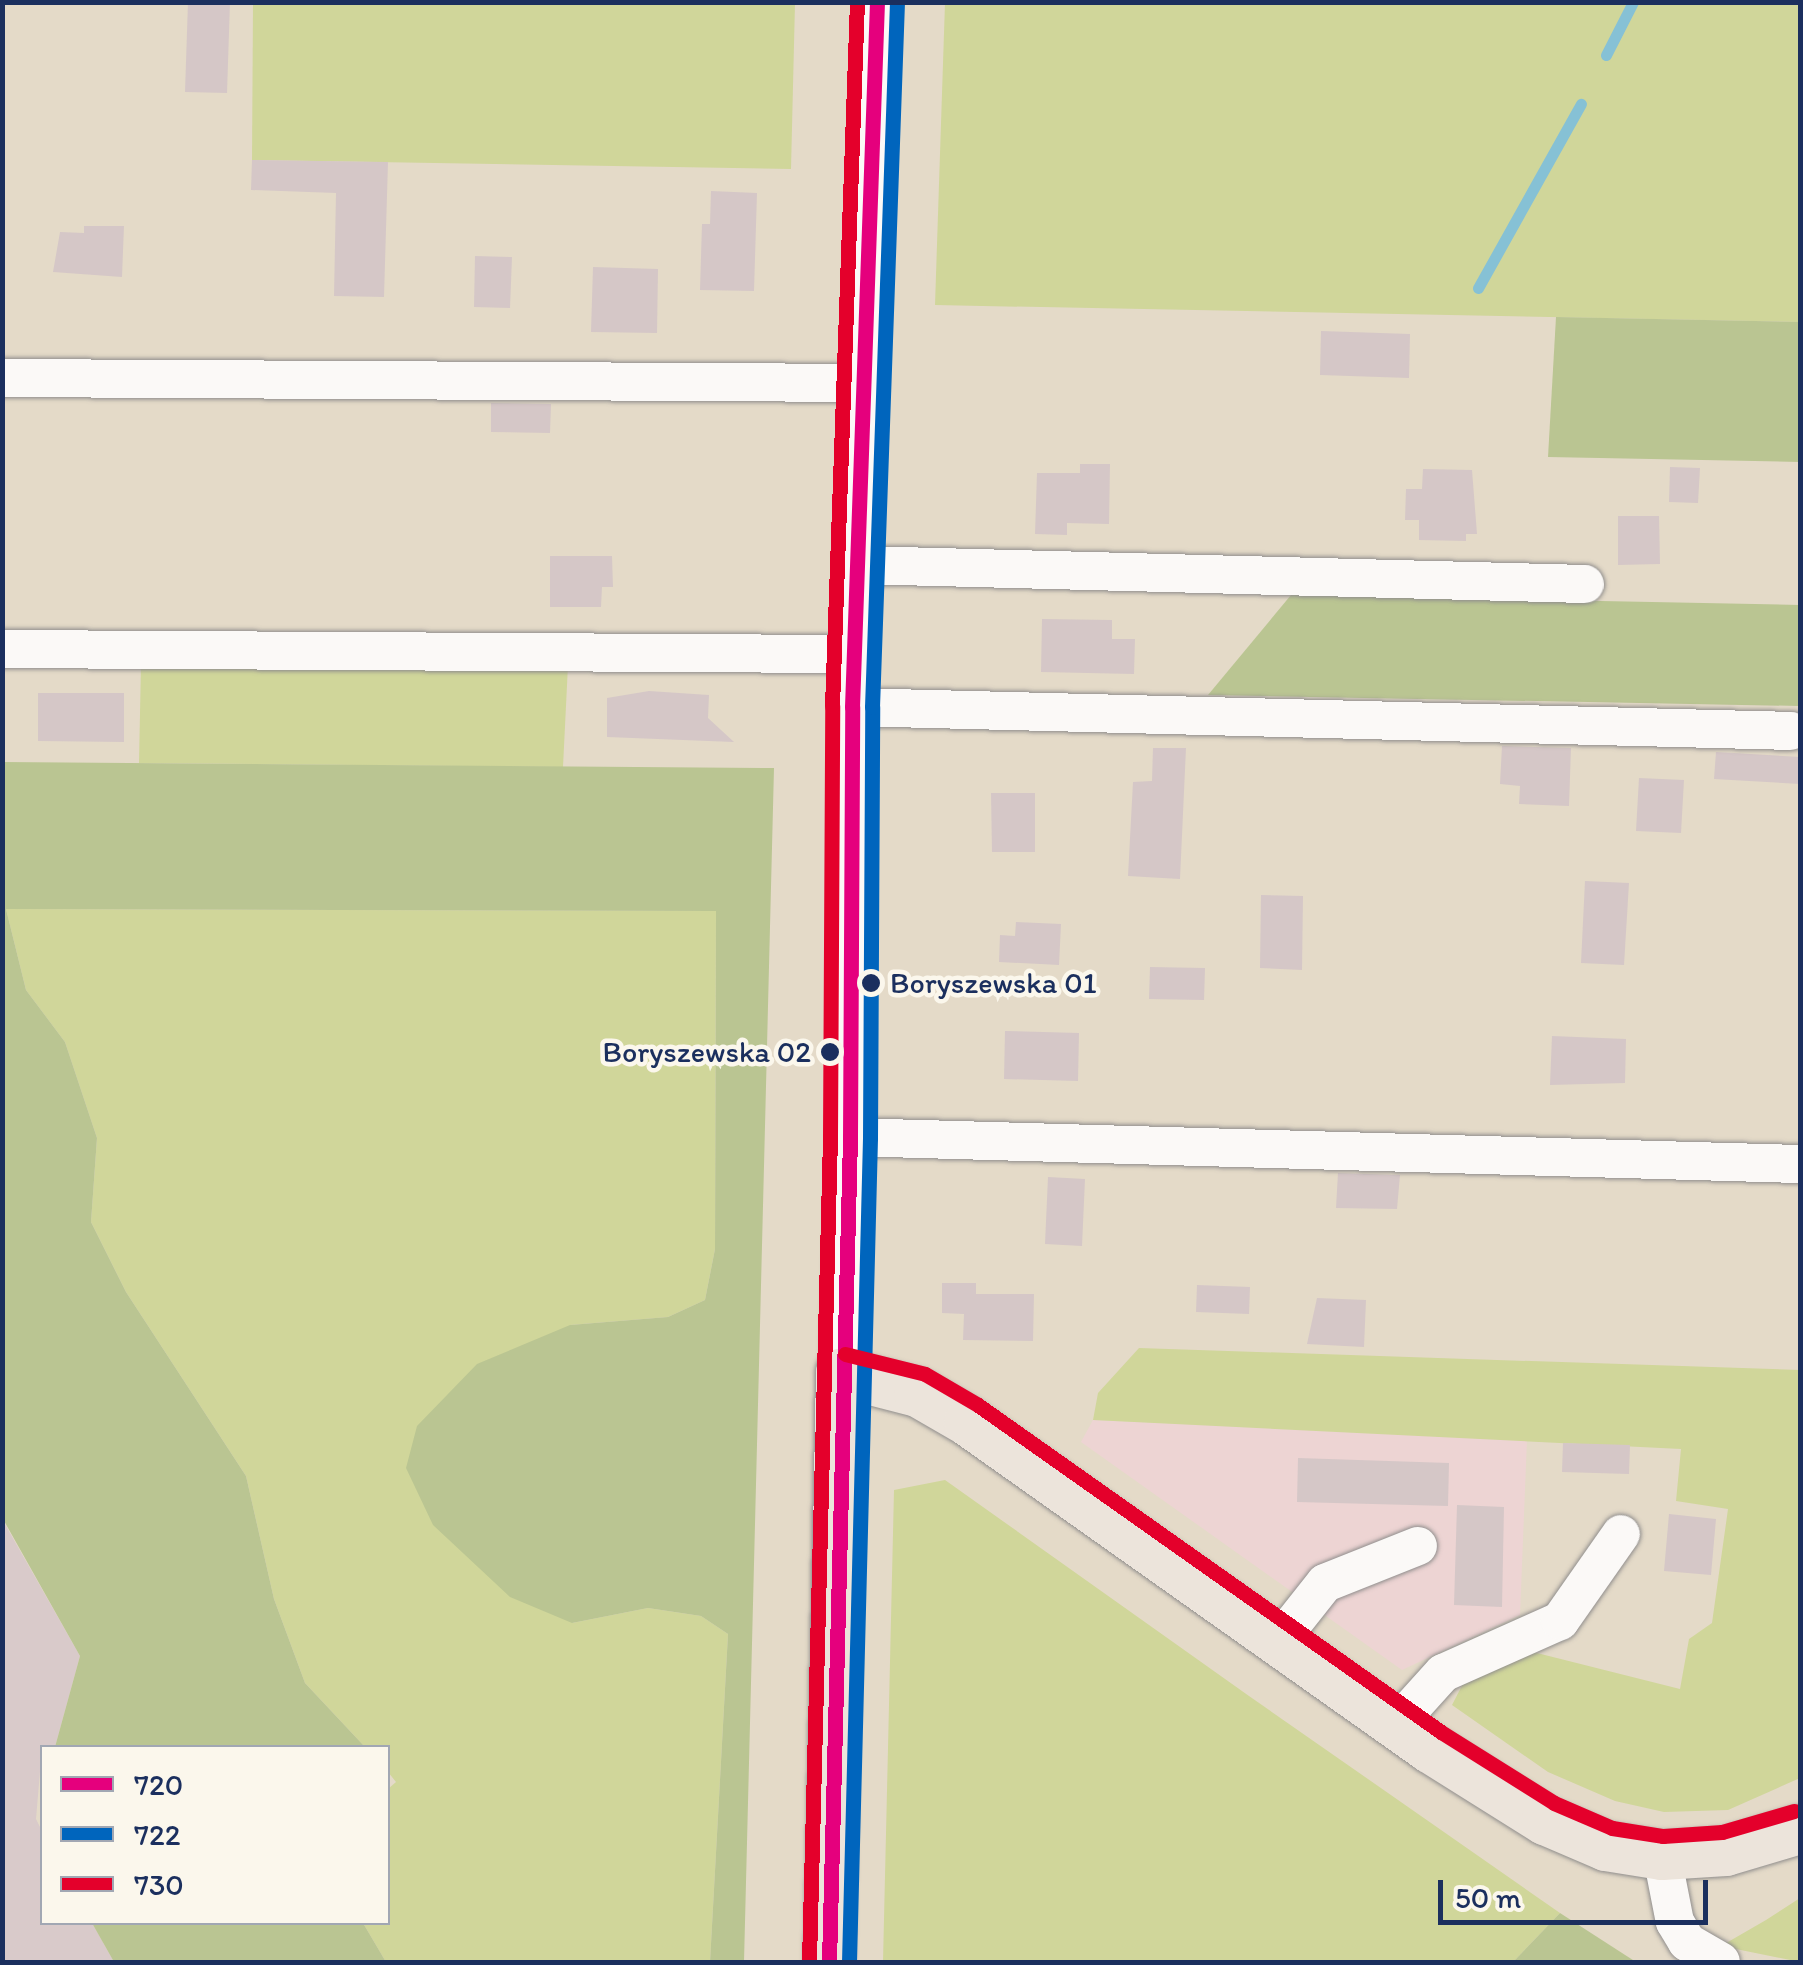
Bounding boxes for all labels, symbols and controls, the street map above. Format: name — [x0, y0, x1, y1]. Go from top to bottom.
place label: Boryszewska 01 — [890, 965, 1097, 1001]
marker: Boryszewska 01 — [861, 973, 881, 993]
place label: Boryszewska 02 — [603, 1034, 811, 1070]
marker: Boryszewska 02 — [820, 1042, 840, 1062]
legend — [40, 1745, 390, 1925]
text: 720 — [134, 1766, 183, 1803]
text: 722 — [134, 1816, 180, 1853]
scale bar — [1443, 1860, 1713, 1922]
text: 730 — [134, 1866, 184, 1903]
text: 50 m — [1455, 1879, 1521, 1916]

